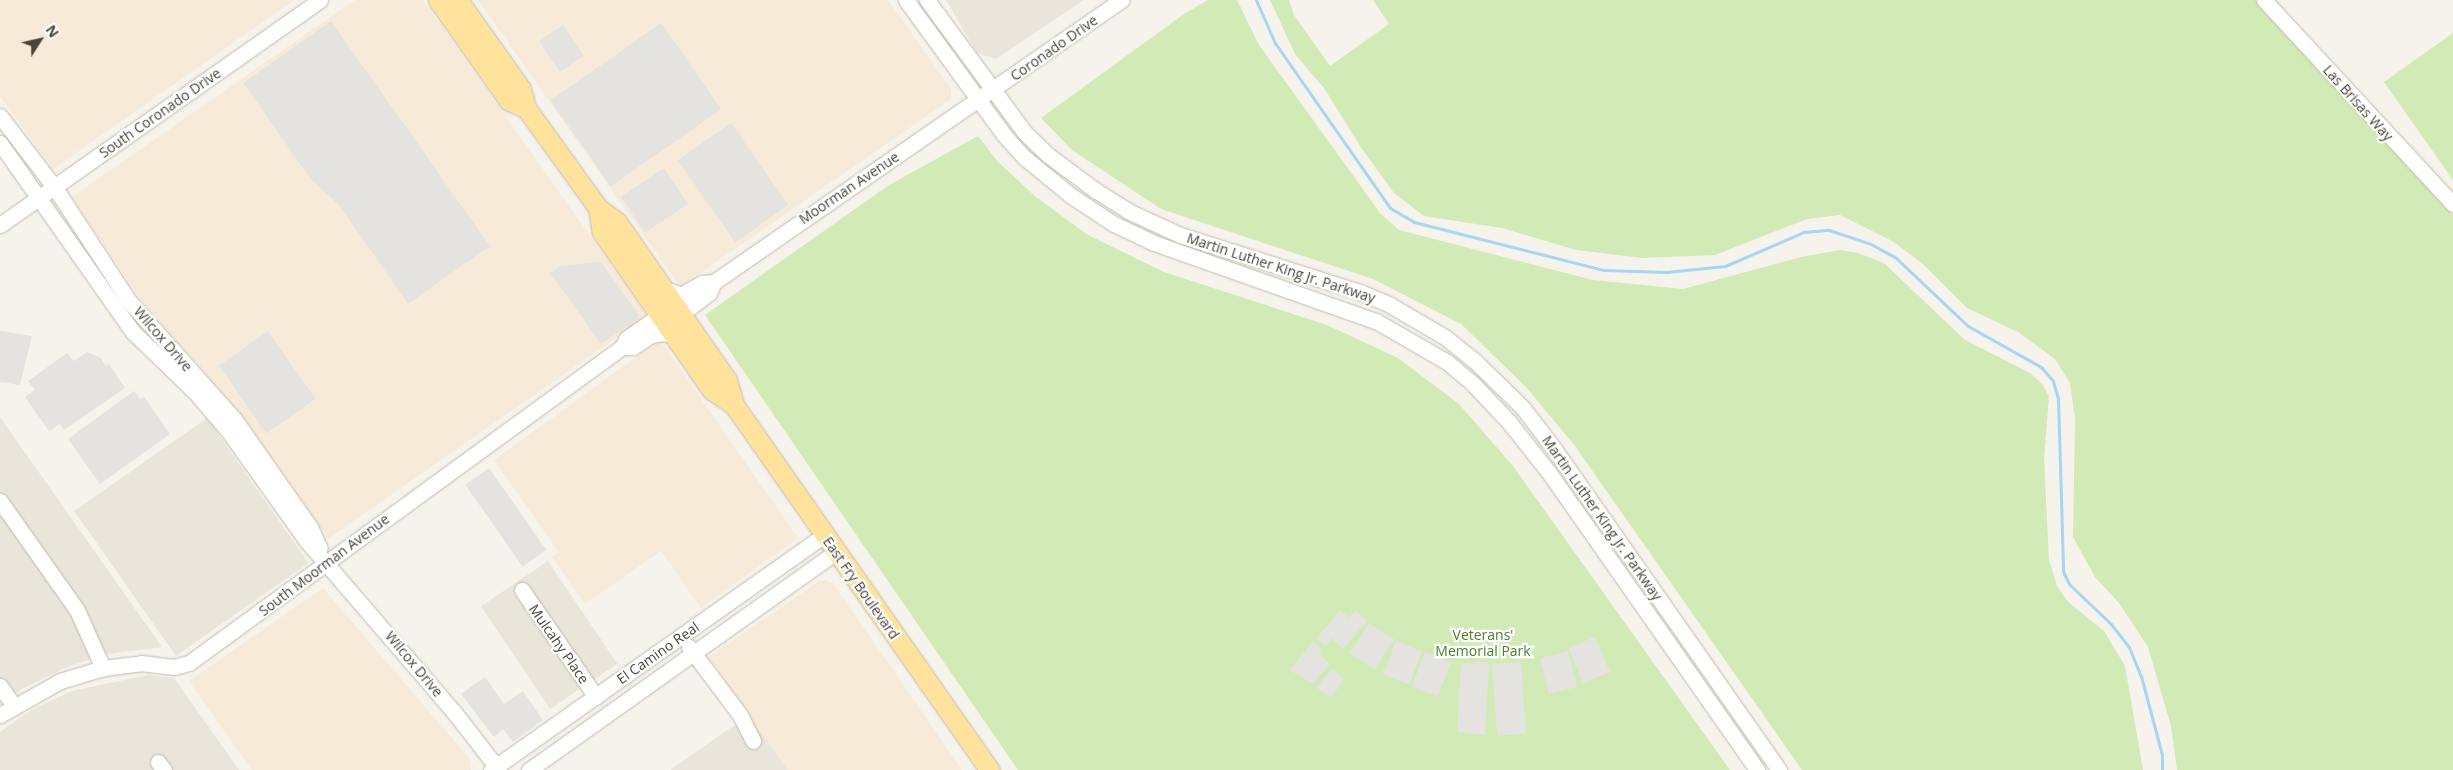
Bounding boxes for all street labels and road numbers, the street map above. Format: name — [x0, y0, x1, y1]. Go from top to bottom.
street label: Coronado Drive — [1007, 12, 1101, 84]
street label: Las Brisas Way — [2320, 62, 2396, 144]
street label: South Coronado Drive — [96, 65, 224, 161]
street label: Moorman Avenue — [796, 148, 902, 228]
street label: Martin Luther King Jr. Parkway — [1185, 230, 1377, 306]
street label: Wilcox Drive — [130, 303, 196, 375]
street label: Martin Luther King Jr. Parkway — [1539, 432, 1665, 604]
street label: South Moorman Avenue — [256, 511, 392, 619]
street label: East Fry Boulevard — [819, 534, 903, 642]
street label: Mulcahy Place — [526, 601, 592, 687]
street label: El Camino Real — [614, 618, 702, 688]
street label: Wilcox Drive — [382, 628, 446, 700]

